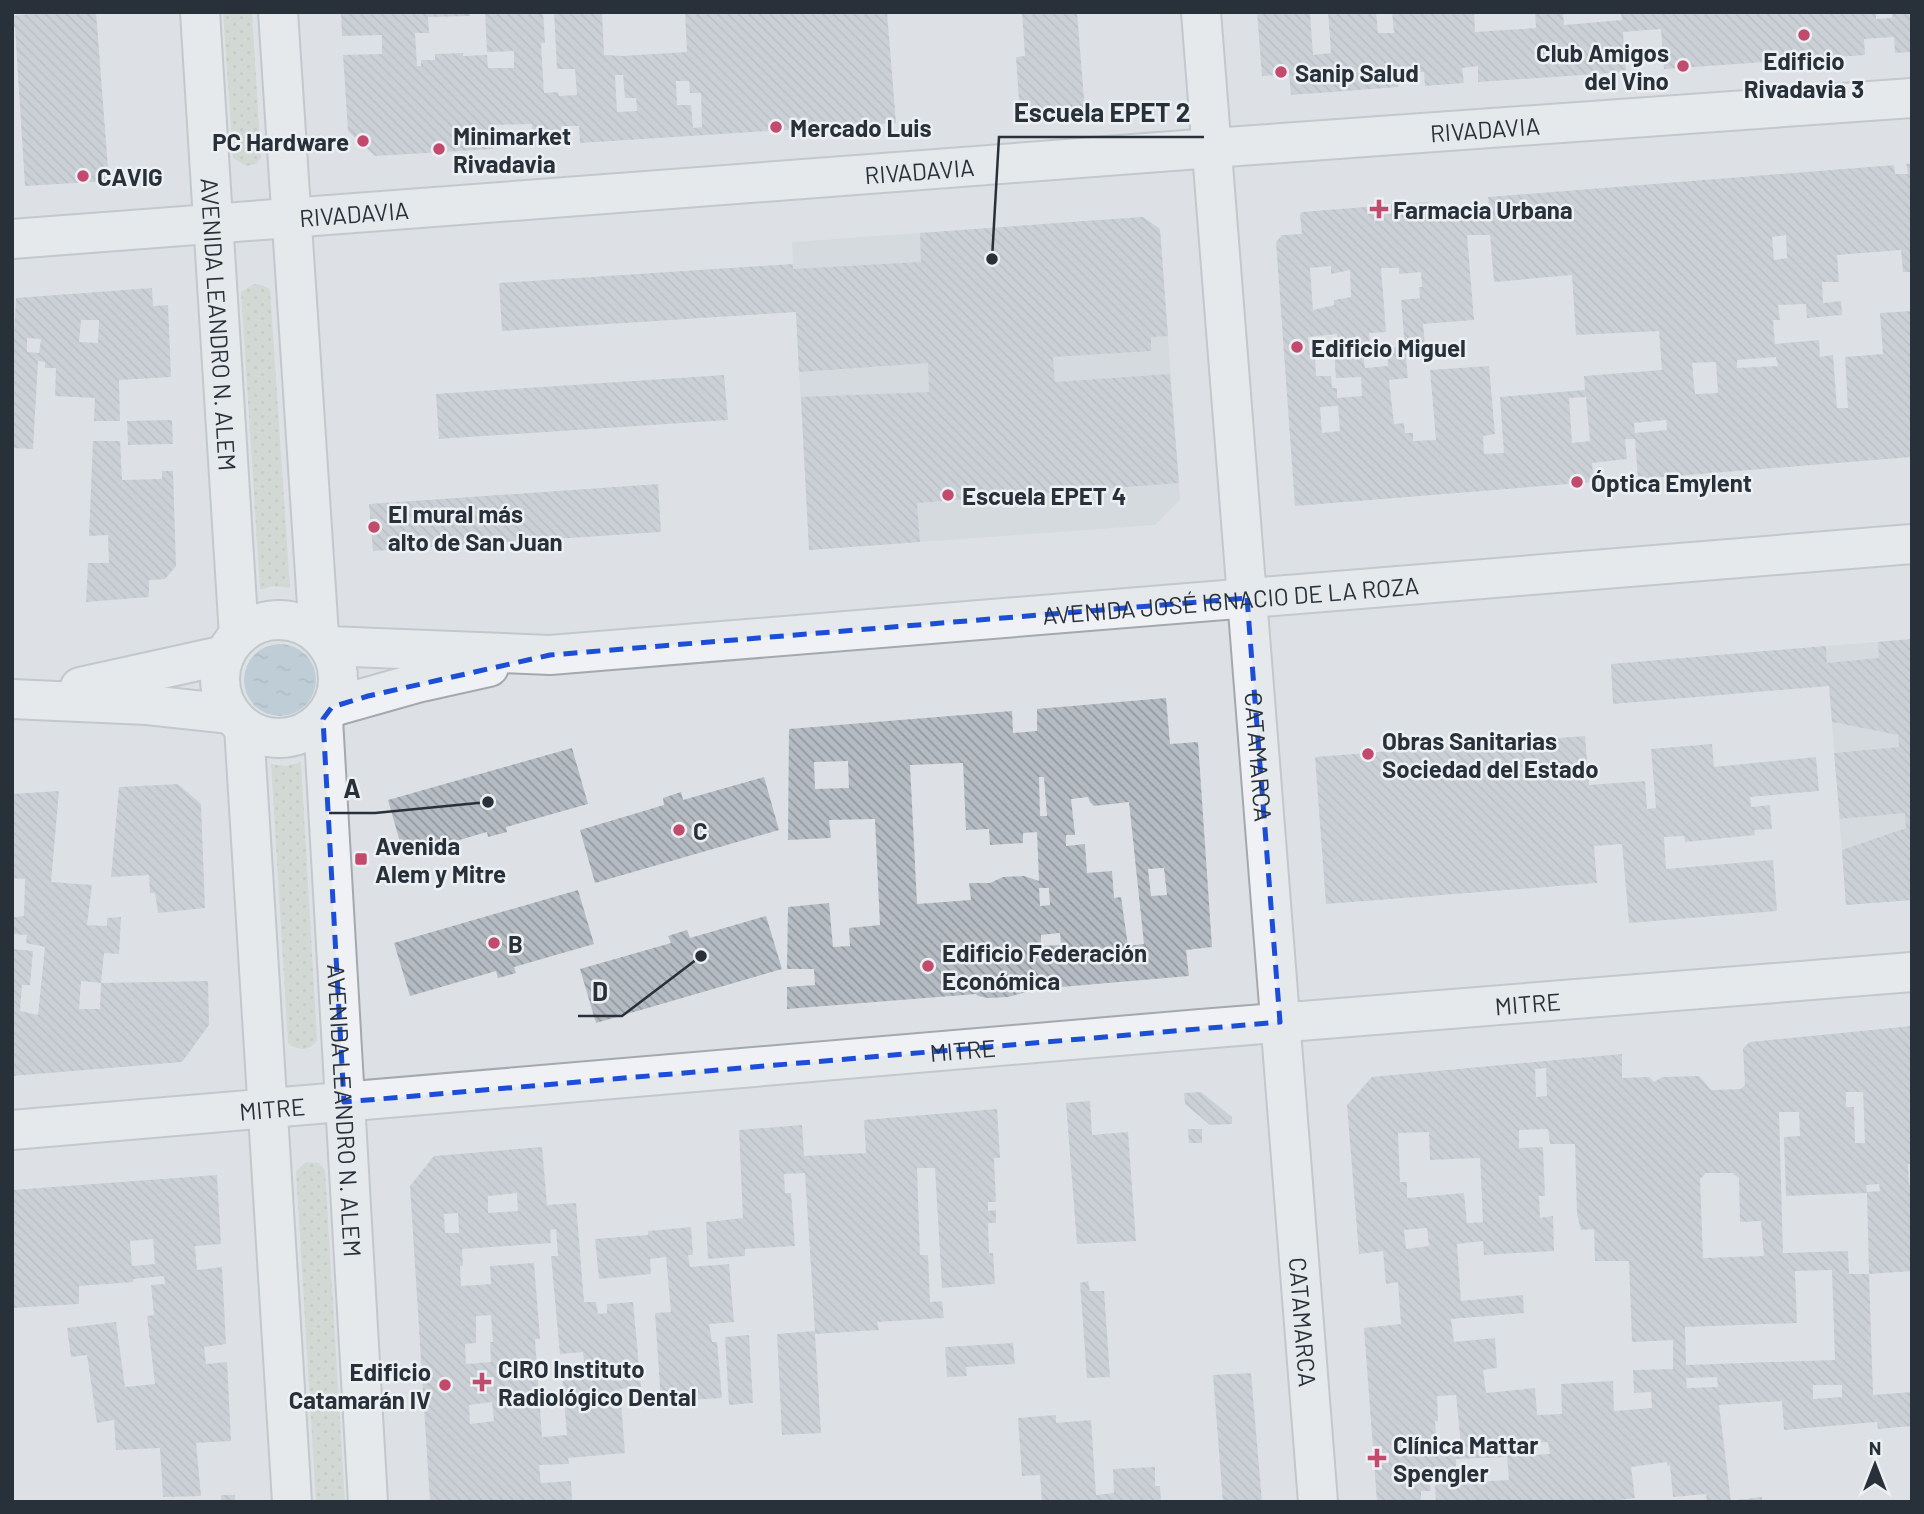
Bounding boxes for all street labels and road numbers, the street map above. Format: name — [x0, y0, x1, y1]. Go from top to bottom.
street label: RIVADAVIA — [1429, 110, 1541, 147]
street label: RIVADAVIA — [863, 152, 975, 189]
street label: AVENIDA LEANDRO N. ALEM — [196, 177, 243, 472]
street label: RIVADAVIA — [298, 194, 410, 232]
street label: AVENIDA JOSÉ IGNACIO DE LA ROZA — [1041, 570, 1420, 629]
street label: CATAMARCA — [1240, 691, 1279, 823]
street label: AVENIDA LEANDRO N. ALEM — [323, 963, 368, 1258]
street label: MITRE — [1493, 986, 1562, 1020]
street label: MITRE — [928, 1032, 997, 1067]
street label: MITRE — [238, 1091, 306, 1125]
street label: CATAMARCA — [1284, 1256, 1323, 1388]

